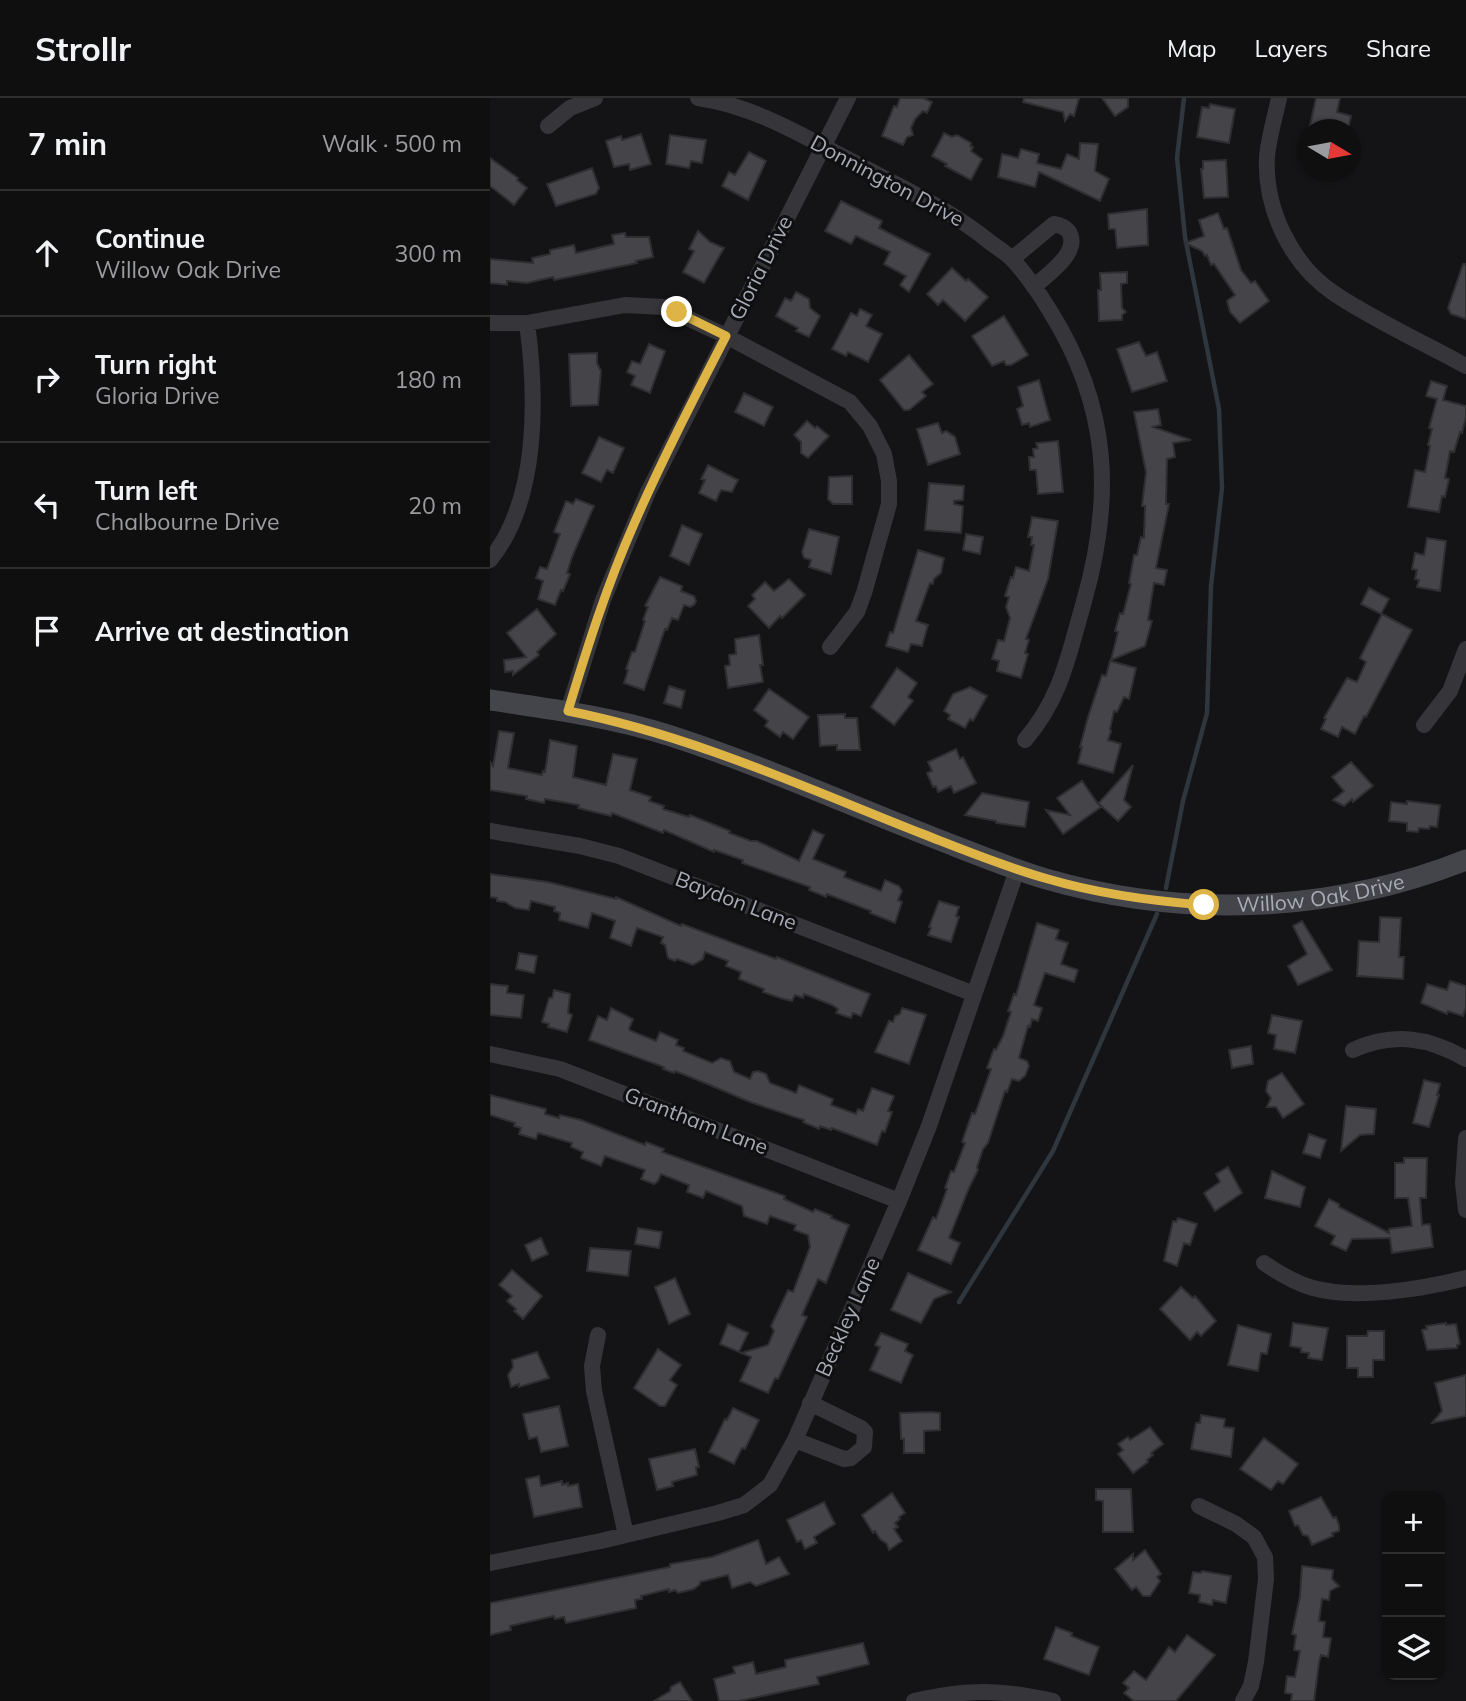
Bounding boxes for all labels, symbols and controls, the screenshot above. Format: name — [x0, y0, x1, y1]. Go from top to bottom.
text: Strollr — [35, 28, 131, 69]
text: Map — [1167, 33, 1216, 63]
text: Layers — [1254, 33, 1328, 63]
text: Share — [1366, 33, 1431, 63]
north arrow — [1298, 119, 1361, 182]
text: 7 min — [28, 125, 107, 163]
text: Walk · 500 m — [322, 129, 462, 158]
street label: Donnington Drive — [806, 129, 969, 232]
street label: Gloria Drive — [723, 211, 798, 324]
text: Continue — [95, 222, 205, 255]
icon: ahead — [28, 234, 66, 272]
text: 300 m — [394, 239, 462, 268]
text: Willow Oak Drive — [95, 255, 281, 284]
route end — [661, 296, 692, 327]
text: Turn right — [95, 348, 216, 381]
icon: right — [28, 360, 66, 398]
text: 180 m — [394, 365, 462, 394]
text: Gloria Drive — [95, 381, 220, 410]
text: Turn left — [95, 474, 197, 507]
icon: left — [28, 486, 66, 524]
text: 20 m — [408, 491, 462, 520]
text: Chalbourne Drive — [95, 507, 280, 536]
icon: arrive — [28, 612, 66, 650]
text: Arrive at destination — [95, 615, 350, 648]
street label: Baydon Lane — [672, 865, 801, 935]
street label: Willow Oak Drive — [1236, 867, 1407, 917]
route start — [1188, 889, 1219, 920]
street label: Grantham Lane — [621, 1081, 772, 1159]
street label: Beckley Lane — [809, 1253, 885, 1380]
map controls — [1382, 1491, 1445, 1680]
button: + — [1382, 1491, 1445, 1554]
button: − — [1382, 1554, 1445, 1617]
button: layers — [1382, 1617, 1445, 1680]

